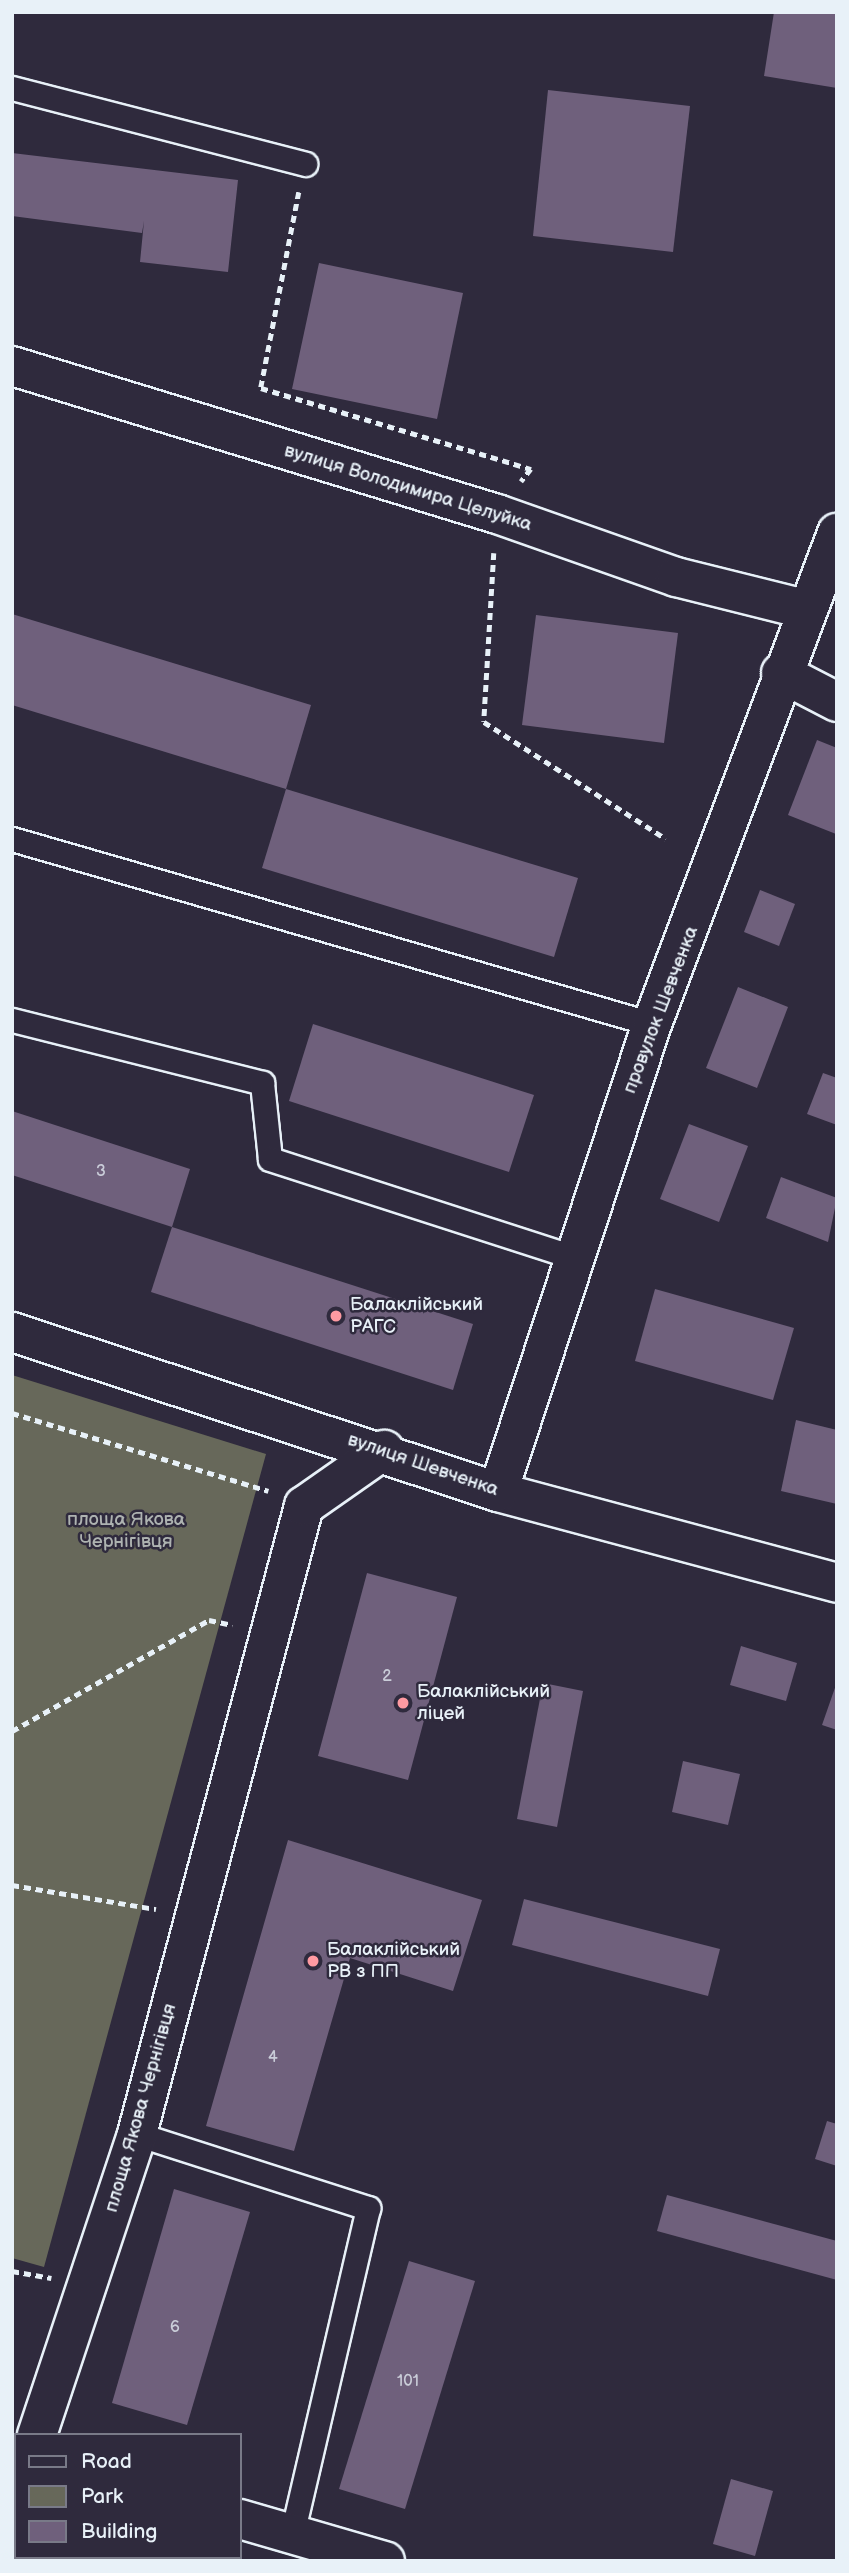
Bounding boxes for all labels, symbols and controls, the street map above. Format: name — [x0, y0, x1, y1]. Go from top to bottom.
street label: вулиця Володимира Целуйка — [281, 439, 535, 537]
street label: провулок Шевченка — [619, 923, 703, 1097]
house number: 3 — [96, 1162, 106, 1182]
place label: Балаклійський РАГС — [350, 1294, 483, 1338]
marker: Балаклійський РАГС — [328, 1308, 344, 1324]
street label: вулиця Шевченка — [345, 1428, 501, 1502]
park label: площа Якова Чернігівця — [67, 1509, 185, 1553]
house number: 2 — [382, 1667, 392, 1687]
place label: Балаклійський ліцей — [417, 1681, 550, 1725]
marker: Балаклійський ліцей — [395, 1695, 411, 1711]
place label: Балаклійський РВ з ПП — [327, 1939, 460, 1983]
marker: Балаклійський РВ з ПП — [305, 1953, 321, 1969]
street label: площа Якова Чернігівця — [100, 2001, 182, 2215]
house number: 4 — [268, 2048, 278, 2068]
house number: 6 — [170, 2318, 180, 2338]
house number: 101 — [397, 2372, 419, 2392]
legend — [14, 2433, 242, 2559]
text: Road — [81, 2449, 132, 2474]
text: Park — [81, 2484, 123, 2509]
text: Building — [81, 2519, 157, 2544]

